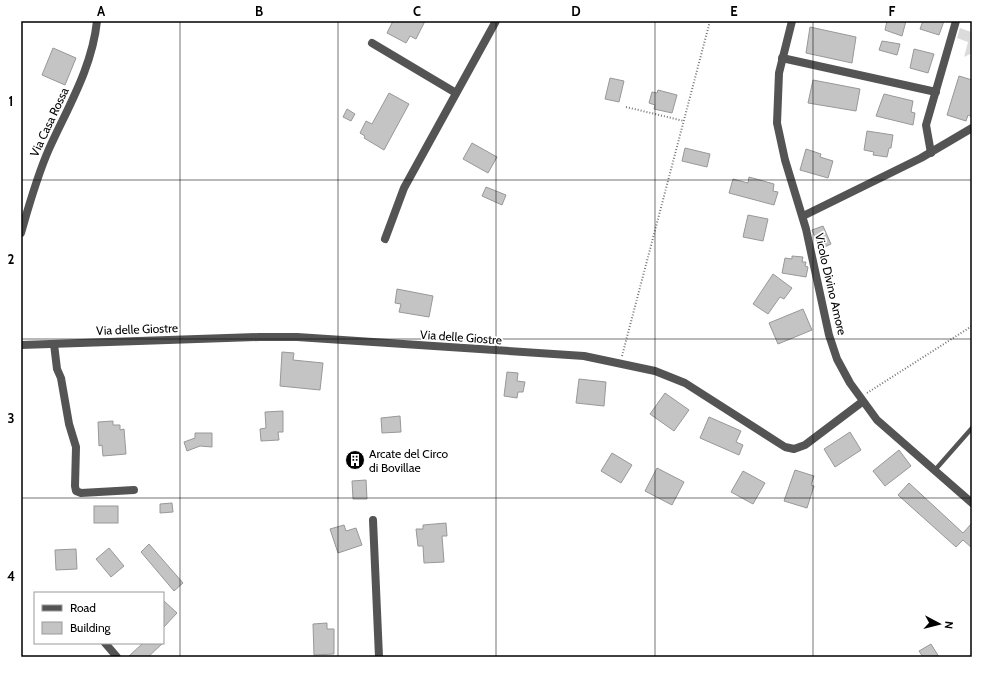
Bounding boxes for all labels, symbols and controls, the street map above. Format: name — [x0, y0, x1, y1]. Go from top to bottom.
text: A — [97, 3, 106, 19]
text: B — [255, 3, 263, 19]
text: C — [413, 3, 421, 19]
text: D — [571, 3, 581, 19]
text: E — [730, 3, 738, 19]
text: F — [889, 3, 896, 19]
street label: Via Casa Rossa — [26, 85, 72, 159]
text: 1 — [9, 93, 13, 109]
street label: Vicolo Divino Amore — [812, 231, 850, 337]
text: 2 — [8, 251, 15, 267]
street label: Via delle Giostre — [96, 320, 178, 338]
street label: Via delle Giostre — [420, 327, 502, 347]
text: 3 — [7, 410, 15, 426]
place label: Arcate del Circo di Bovillae — [369, 446, 449, 475]
building icon: Arcate del Circo di Bovillae — [344, 449, 366, 471]
text: 4 — [7, 568, 15, 584]
legend — [34, 592, 164, 644]
text: Road — [70, 600, 96, 615]
north arrow — [919, 604, 959, 644]
text: Building — [70, 620, 112, 635]
text: N — [942, 621, 956, 630]

